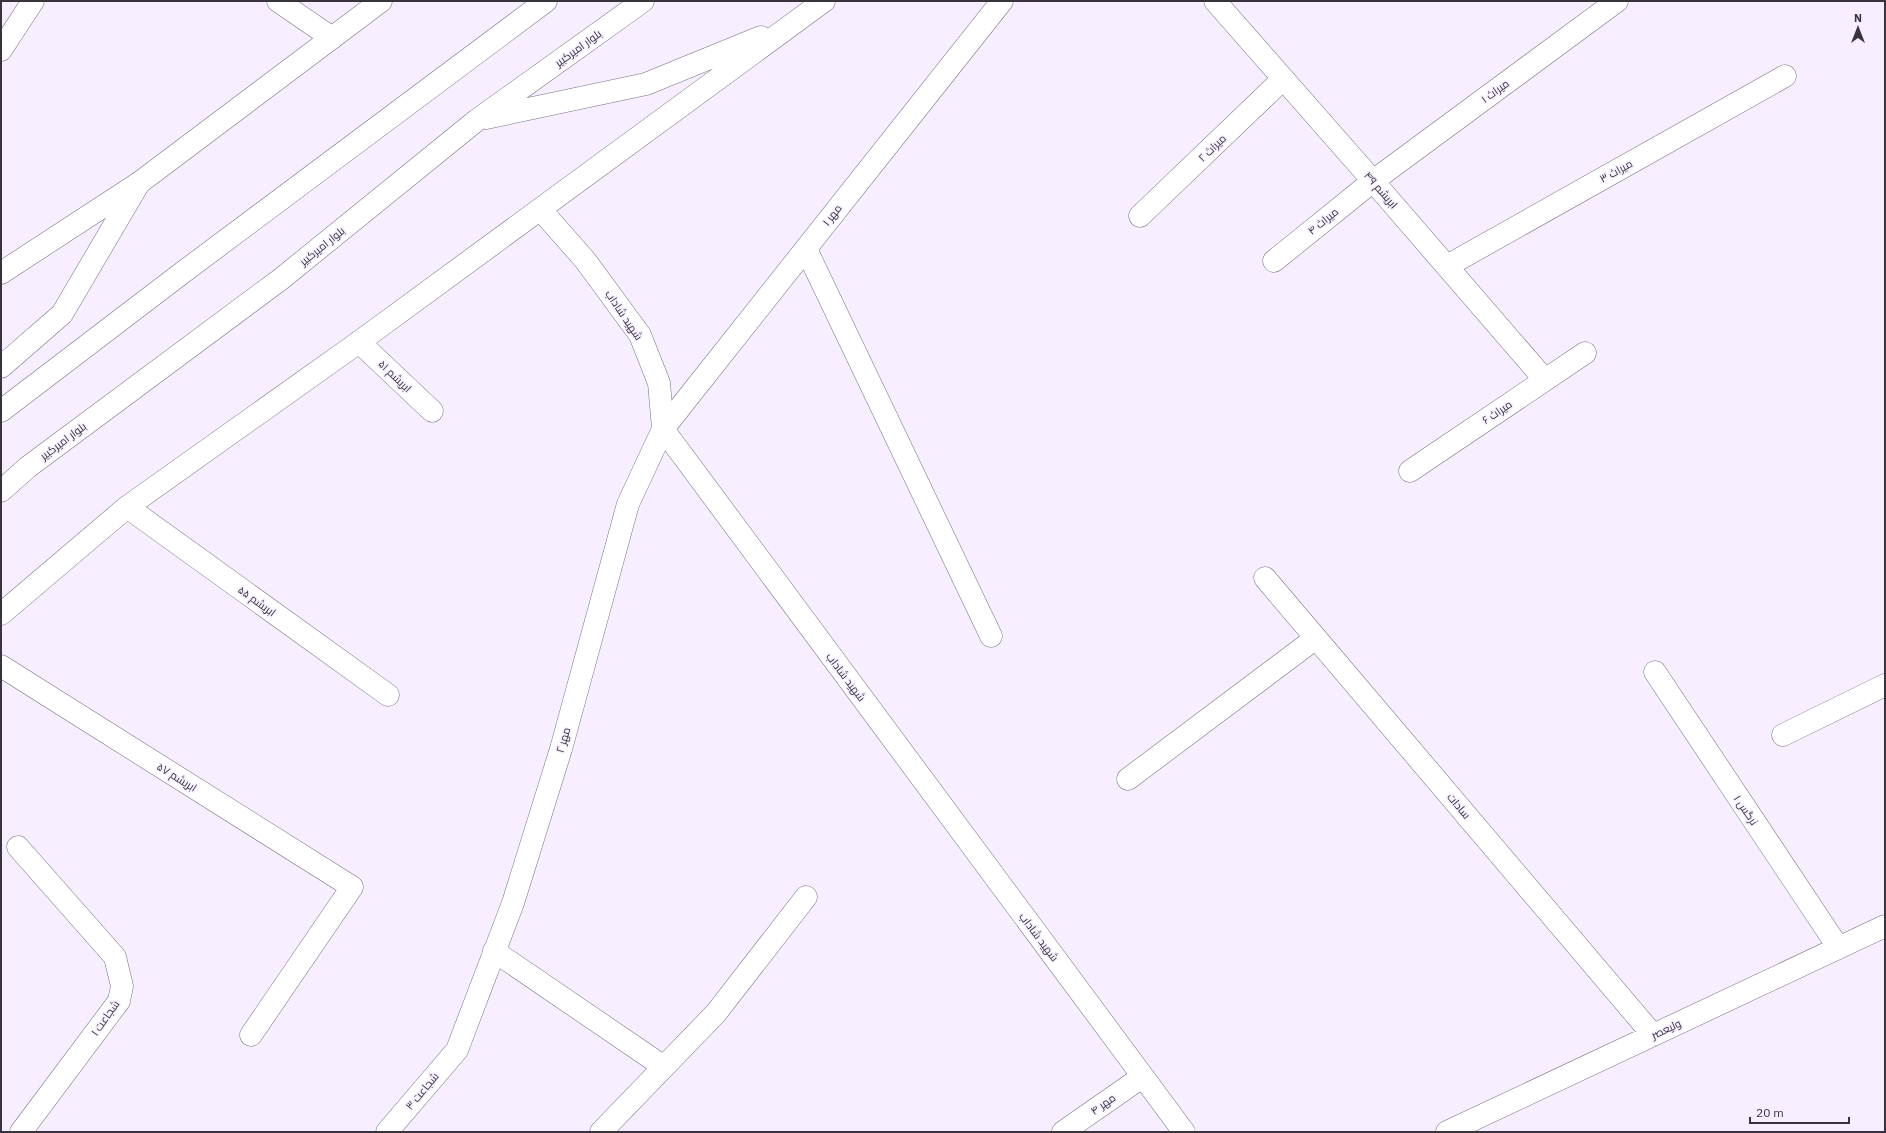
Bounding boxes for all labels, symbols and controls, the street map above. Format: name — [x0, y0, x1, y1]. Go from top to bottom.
north arrow — [1838, 8, 1878, 48]
text: N — [1854, 11, 1862, 25]
street label: بلوار امیرکبیر — [551, 26, 604, 70]
street label: میراث ۱ — [1478, 76, 1512, 106]
street label: میراث ۲ — [1195, 131, 1229, 165]
street label: میراث ۳ — [1597, 156, 1635, 186]
street label: ابریشم ۴۹ — [1360, 169, 1401, 212]
street label: مهر ۱ — [819, 201, 845, 229]
street label: میراث ۴ — [1305, 204, 1341, 238]
street label: بلوار امیرکبیر — [296, 223, 348, 269]
street label: شهید شاداب — [602, 287, 646, 343]
street label: ابریشم ۵۱ — [375, 357, 415, 396]
street label: میراث ۶ — [1479, 397, 1515, 427]
street label: بلوار امیرکبیر — [36, 419, 89, 464]
street label: ابریشم ۵۵ — [235, 583, 279, 620]
street label: شهید شاداب — [823, 650, 869, 704]
street label: مهر ۲ — [553, 726, 573, 754]
street label: ابریشم ۵۷ — [154, 759, 200, 796]
street label: سادات — [1444, 790, 1474, 822]
street label: نرگس ۱ — [1731, 792, 1761, 828]
street label: شهید شاداب — [1016, 910, 1062, 964]
street label: شجاعت ۱ — [88, 997, 122, 1039]
street label: ولیعصر — [1648, 1016, 1683, 1042]
street label: شجاعت ۳ — [402, 1069, 442, 1113]
street label: مهر ۴ — [1088, 1090, 1118, 1118]
scale bar — [1750, 1099, 1849, 1125]
text: 20 m — [1756, 1105, 1784, 1120]

